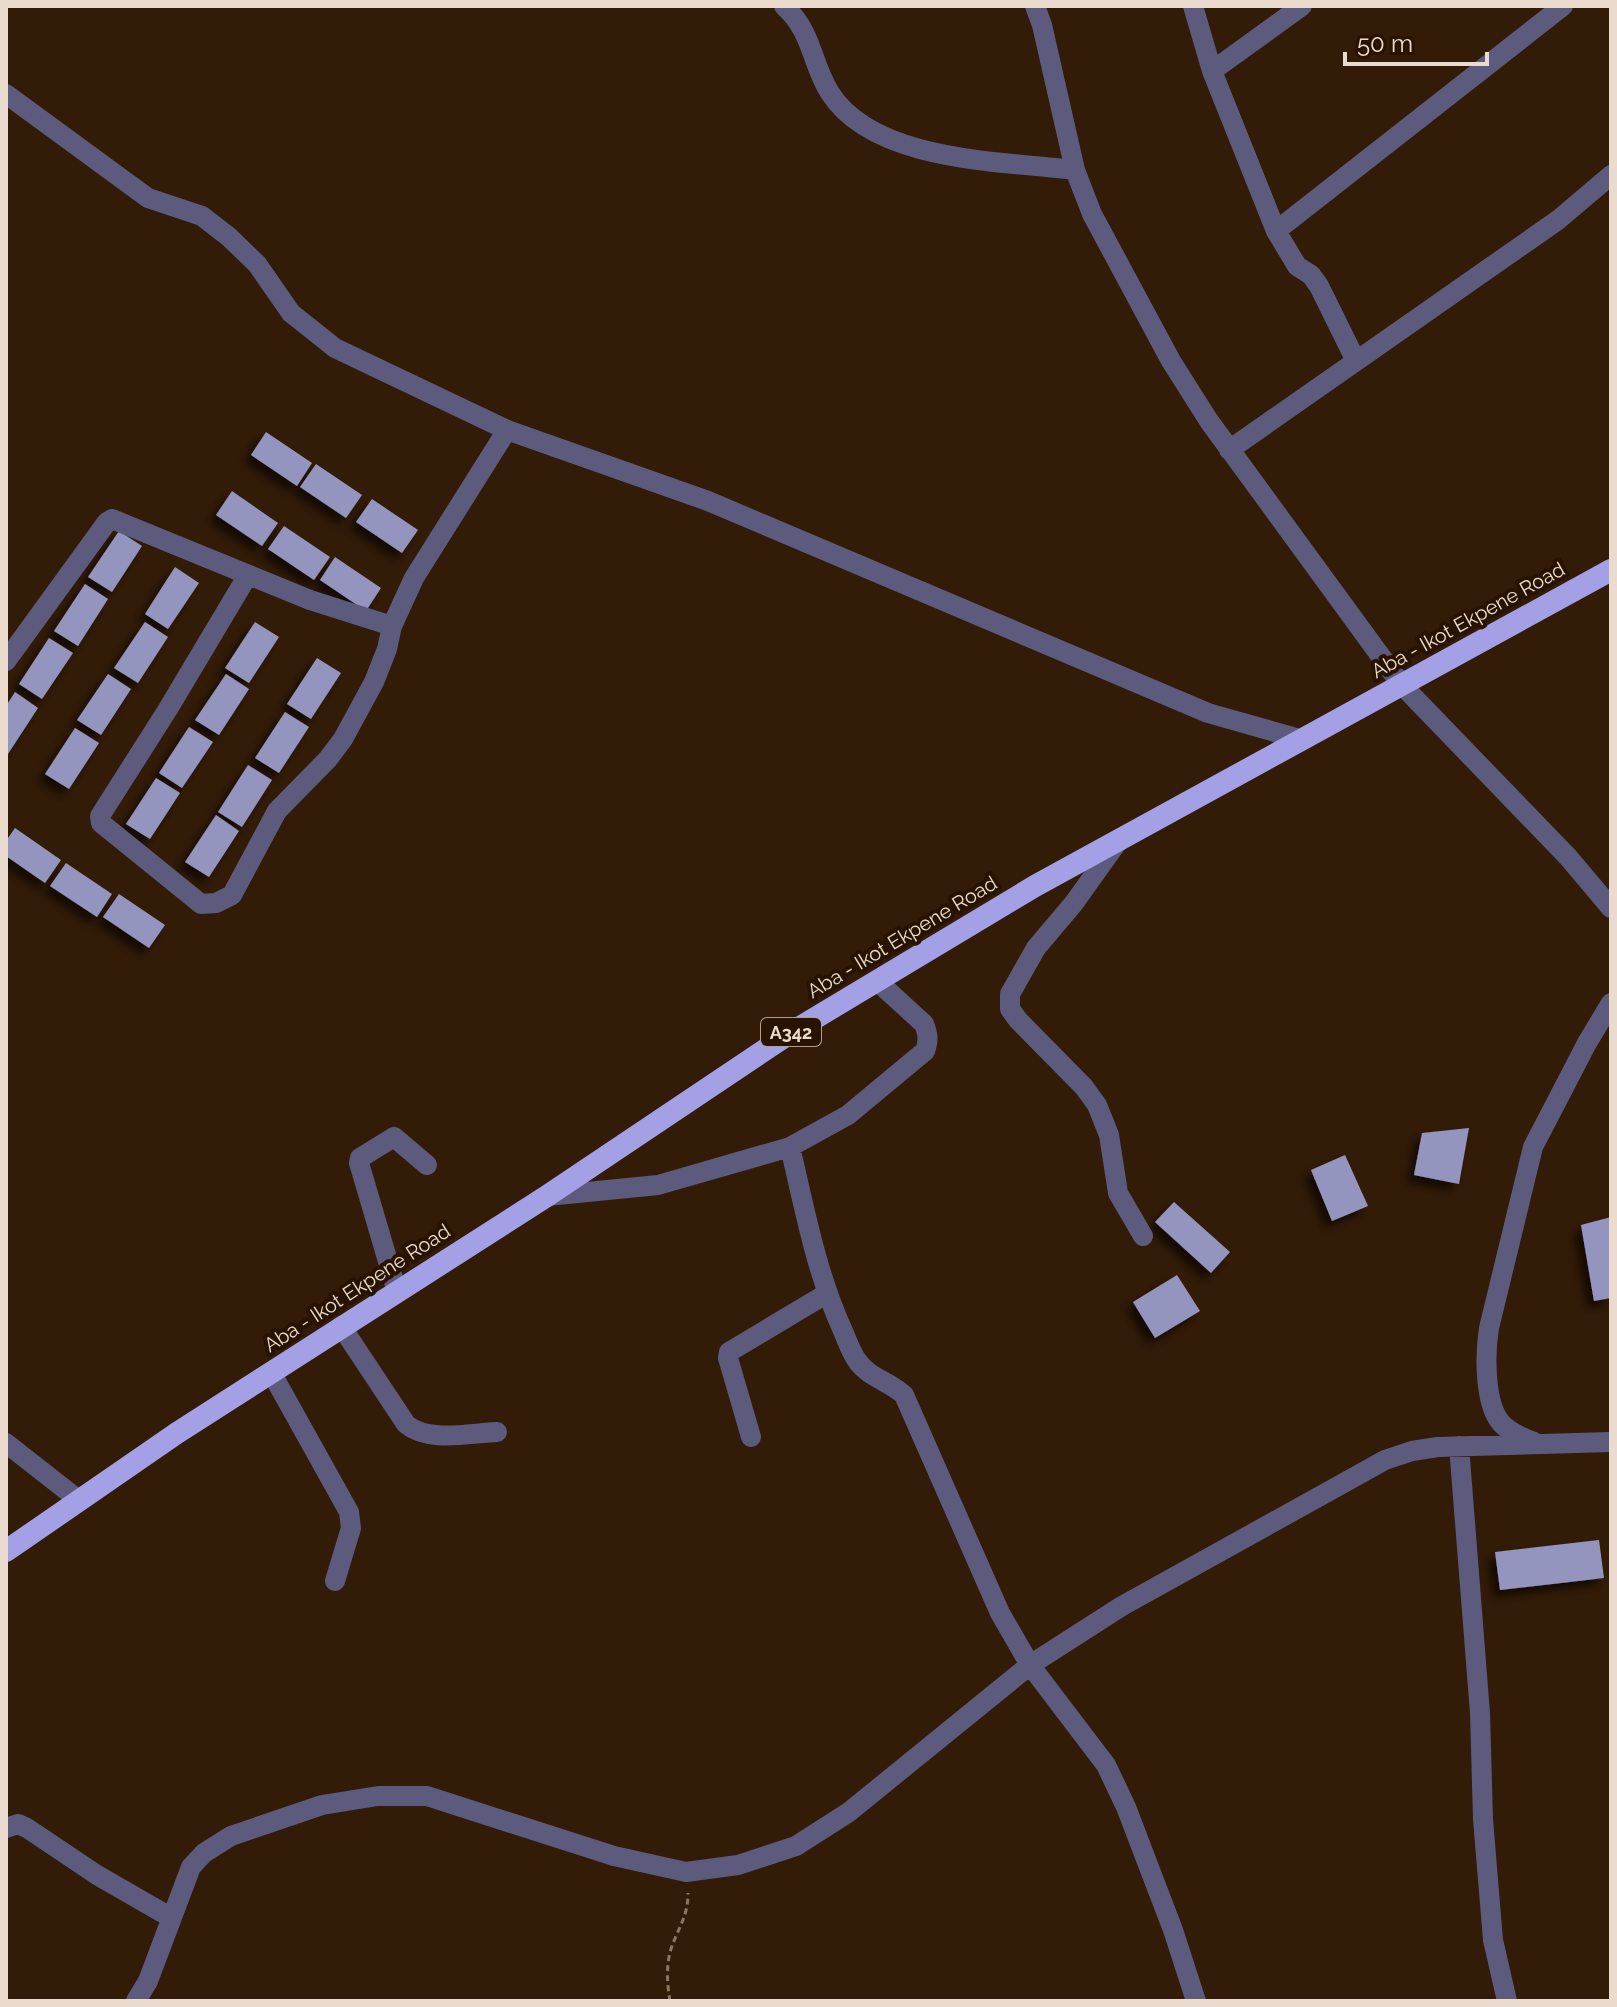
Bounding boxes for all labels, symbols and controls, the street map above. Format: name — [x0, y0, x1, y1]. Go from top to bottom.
scale bar — [1345, 16, 1487, 66]
text: 50 m — [1357, 29, 1413, 58]
street label: Aba - Ikot Ekpene Road — [1367, 557, 1569, 683]
street label: Aba - Ikot Ekpene Road — [803, 871, 1001, 1003]
road number: A342 — [761, 1018, 821, 1046]
street label: Aba - Ikot Ekpene Road — [259, 1219, 455, 1357]

